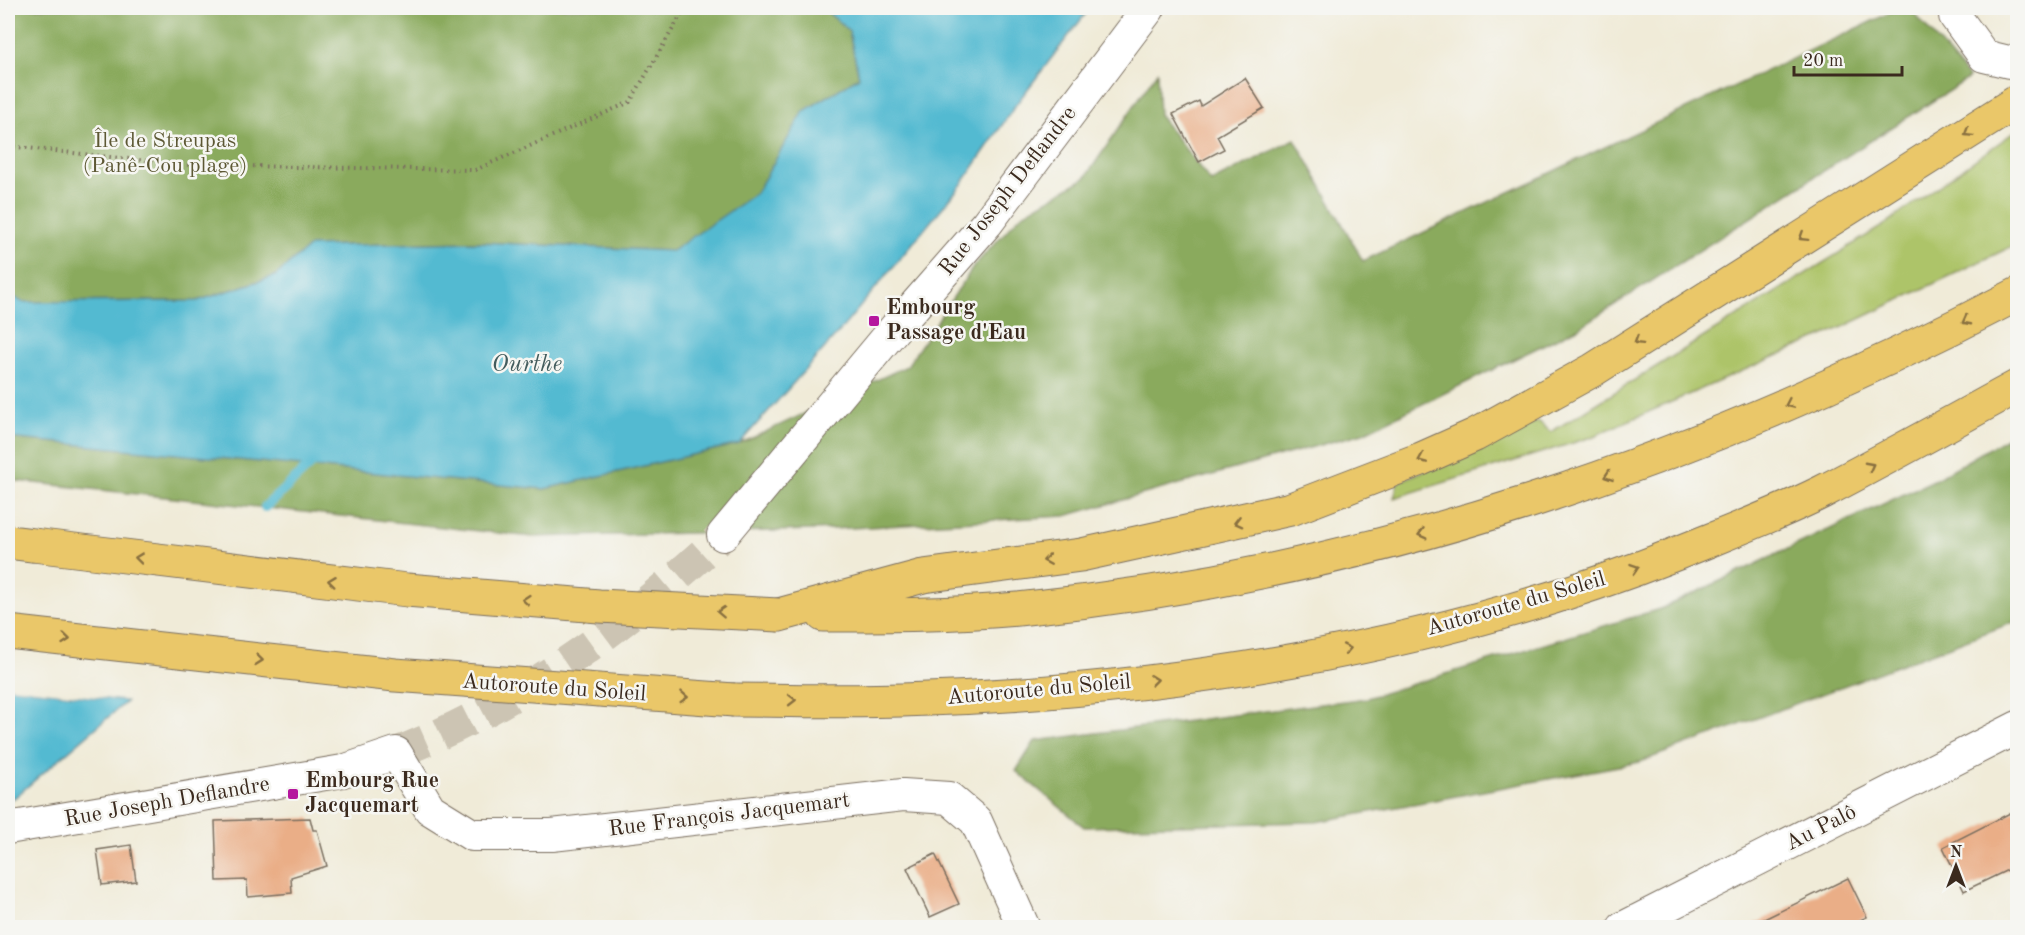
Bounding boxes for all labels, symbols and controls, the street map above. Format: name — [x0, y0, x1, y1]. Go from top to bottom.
scale bar — [1794, 39, 1902, 77]
text: 20 m — [1803, 52, 1843, 70]
street label: Rue Joseph Deflandre — [935, 102, 1081, 280]
one-way arrow — [1964, 125, 1974, 137]
park label: Île de Streupas (Panê-Cou plage) — [82, 127, 248, 177]
one-way arrow — [1799, 230, 1810, 241]
place label: Embourg Passage d'Eau — [886, 297, 1026, 344]
marker: Embourg Passage d'Eau — [867, 314, 881, 328]
one-way arrow — [1961, 314, 1972, 325]
one-way arrow — [1634, 333, 1645, 344]
water label: Ourthe — [492, 353, 563, 377]
one-way arrow — [1785, 397, 1796, 409]
one-way arrow — [1418, 451, 1429, 463]
one-way arrow — [1864, 462, 1874, 473]
one-way arrow — [1603, 469, 1614, 482]
one-way arrow — [1233, 514, 1243, 527]
one-way arrow — [1417, 526, 1427, 539]
one-way arrow — [134, 552, 143, 565]
one-way arrow — [1042, 554, 1052, 566]
one-way arrow — [1629, 563, 1640, 575]
street label: Autoroute du Soleil — [1424, 568, 1608, 640]
one-way arrow — [328, 575, 337, 588]
one-way arrow — [522, 594, 531, 607]
one-way arrow — [717, 606, 726, 619]
one-way arrow — [61, 632, 70, 645]
one-way arrow — [1341, 643, 1351, 656]
one-way arrow — [255, 653, 264, 666]
street label: Autoroute du Soleil — [461, 671, 647, 705]
street label: Autoroute du Soleil — [946, 671, 1132, 709]
one-way arrow — [1150, 674, 1159, 687]
one-way arrow — [679, 691, 688, 704]
one-way arrow — [788, 694, 797, 706]
place label: Embourg Rue Jacquemart — [305, 770, 439, 817]
street label: Rue Joseph Deflandre — [63, 773, 271, 831]
marker: Embourg Rue Jacquemart — [286, 787, 300, 801]
street label: Rue François Jacquemart — [607, 789, 851, 841]
street label: Au Palô — [1782, 801, 1860, 855]
north arrow — [1926, 836, 1986, 896]
text: N — [1950, 845, 1963, 861]

